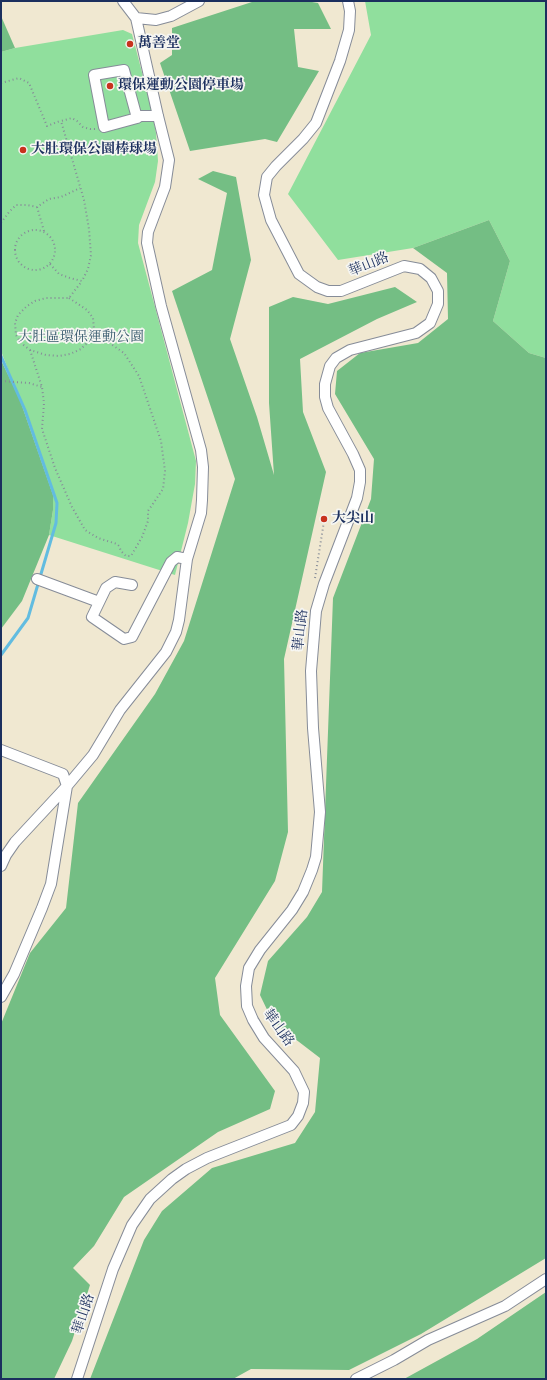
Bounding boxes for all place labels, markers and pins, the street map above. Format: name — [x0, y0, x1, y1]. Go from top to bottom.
place label: 萬善堂 — [138, 36, 180, 52]
marker: 萬善堂 — [125, 39, 135, 49]
place label: 環保運動公園停車場 — [118, 78, 244, 94]
marker: 環保運動公園停車場 — [105, 81, 115, 91]
place label: 大肚環保公園棒球場 — [31, 142, 157, 158]
marker: 大肚環保公園棒球場 — [18, 145, 28, 155]
place label: 大尖山 — [332, 511, 374, 527]
marker: 大尖山 — [319, 514, 329, 524]

